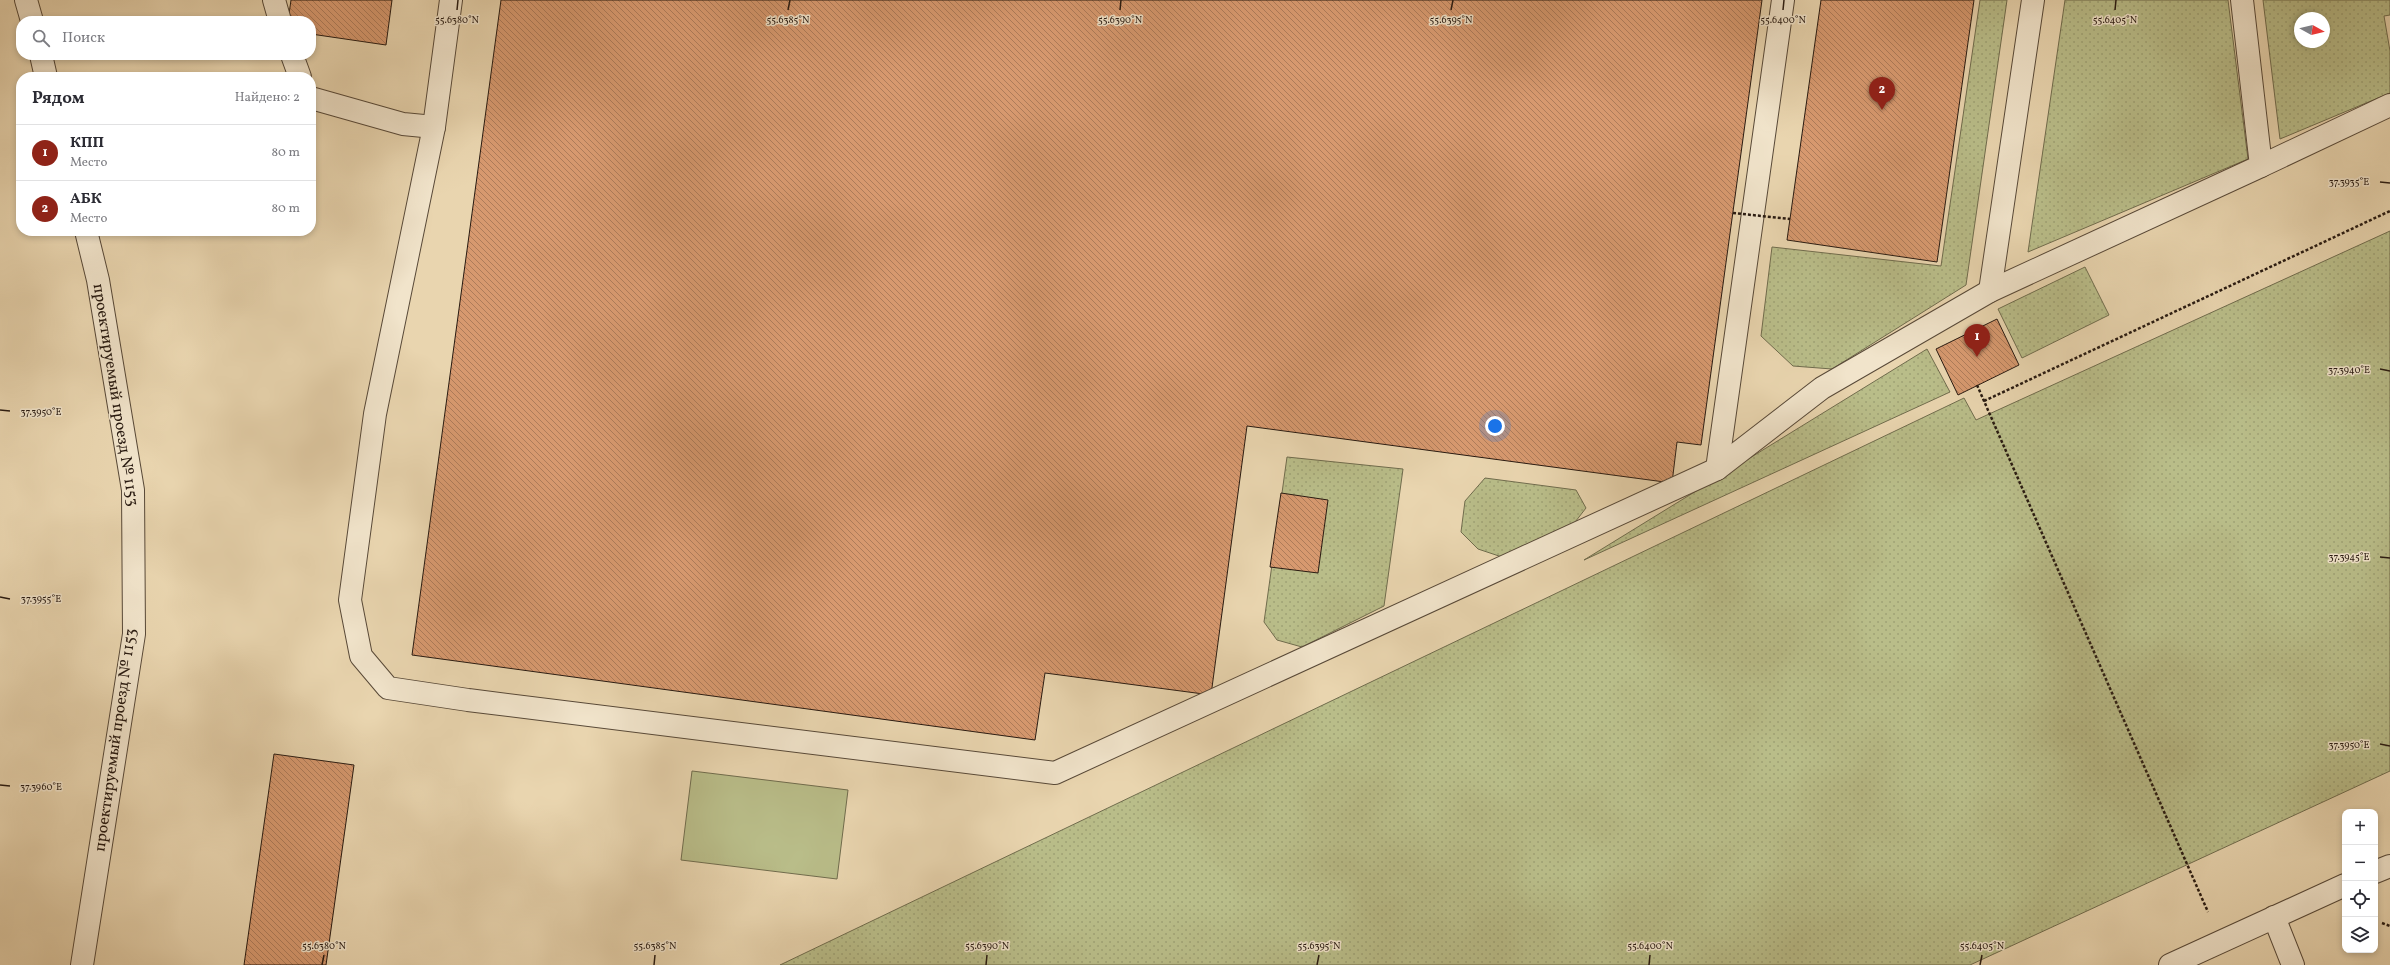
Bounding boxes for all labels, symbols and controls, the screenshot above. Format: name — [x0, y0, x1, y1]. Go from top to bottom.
north arrow — [2294, 12, 2330, 48]
text: 55.6380°N — [435, 13, 480, 27]
text: 55.6385°N — [767, 13, 810, 27]
text: 55.6390°N — [1098, 13, 1143, 27]
text: 55.6395°N — [1430, 13, 1473, 27]
text: 55.6400°N — [1760, 13, 1806, 27]
text: 55.6405°N — [2093, 13, 2138, 27]
search box — [16, 16, 316, 60]
icon: search — [30, 27, 52, 49]
text: Поиск — [62, 28, 105, 49]
pin: 2 — [1869, 77, 1895, 110]
text: Рядом — [32, 87, 85, 110]
text: Найдено: 2 — [235, 89, 300, 107]
text: КПП — [70, 133, 104, 154]
text: 1 — [42, 144, 48, 162]
text: 80 m — [271, 144, 300, 162]
text: Место — [70, 154, 107, 172]
text: 37.3935°E — [2329, 175, 2369, 189]
text: АБК — [70, 189, 102, 210]
text: 2 — [42, 200, 48, 218]
text: 80 m — [271, 200, 300, 218]
text: Место — [70, 210, 107, 228]
street label: проектируемый проезд № 1153 — [87, 282, 143, 508]
pin: 1 — [1964, 324, 1990, 357]
text: 37.3940°E — [2328, 363, 2370, 377]
text: 37.3950°E — [20, 405, 62, 419]
your location — [1485, 416, 1505, 436]
text: 37.3945°E — [2328, 550, 2370, 564]
text: 37.3955°E — [21, 592, 61, 606]
street label: проектируемый проезд № 1153 — [89, 627, 143, 853]
text: 37.3950°E — [2328, 738, 2370, 752]
text: 37.3960°E — [20, 780, 62, 794]
map controls — [2342, 809, 2378, 953]
button: + — [2342, 809, 2378, 845]
button: − — [2342, 845, 2378, 881]
button: locate — [2342, 881, 2378, 917]
button: layers — [2342, 917, 2378, 953]
text: 55.6380°N — [302, 939, 347, 953]
text: 55.6385°N — [634, 939, 677, 953]
text: 55.6390°N — [965, 939, 1010, 953]
text: 55.6395°N — [1298, 939, 1341, 953]
text: 55.6400°N — [1627, 939, 1673, 953]
text: 55.6405°N — [1960, 939, 2005, 953]

